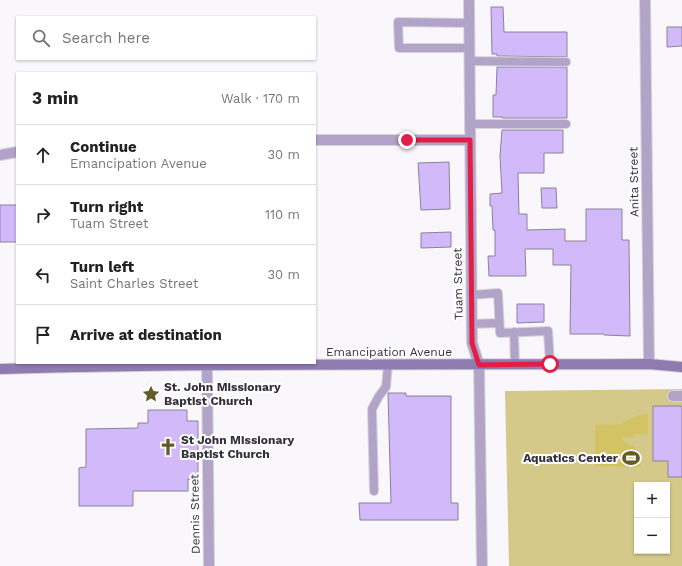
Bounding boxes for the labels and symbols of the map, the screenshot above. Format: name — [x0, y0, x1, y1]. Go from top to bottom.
route end — [398, 131, 416, 149]
street label: Anita Street — [626, 147, 642, 217]
street label: Tuam Street — [450, 248, 466, 320]
street label: Emancipation Avenue — [326, 345, 452, 359]
route start — [541, 355, 559, 373]
place label: St. John Missionary Baptist Church — [164, 380, 281, 408]
place icon: St. John Missionary Baptist Church — [141, 384, 161, 404]
place label: St John Missionary Baptist Church — [181, 433, 295, 461]
church icon: St John Missionary Baptist Church — [158, 437, 178, 457]
sports icon: Aquatics Center — [621, 448, 641, 468]
place label: Aquatics Center — [523, 451, 619, 465]
street label: Dennis Street — [187, 474, 203, 554]

